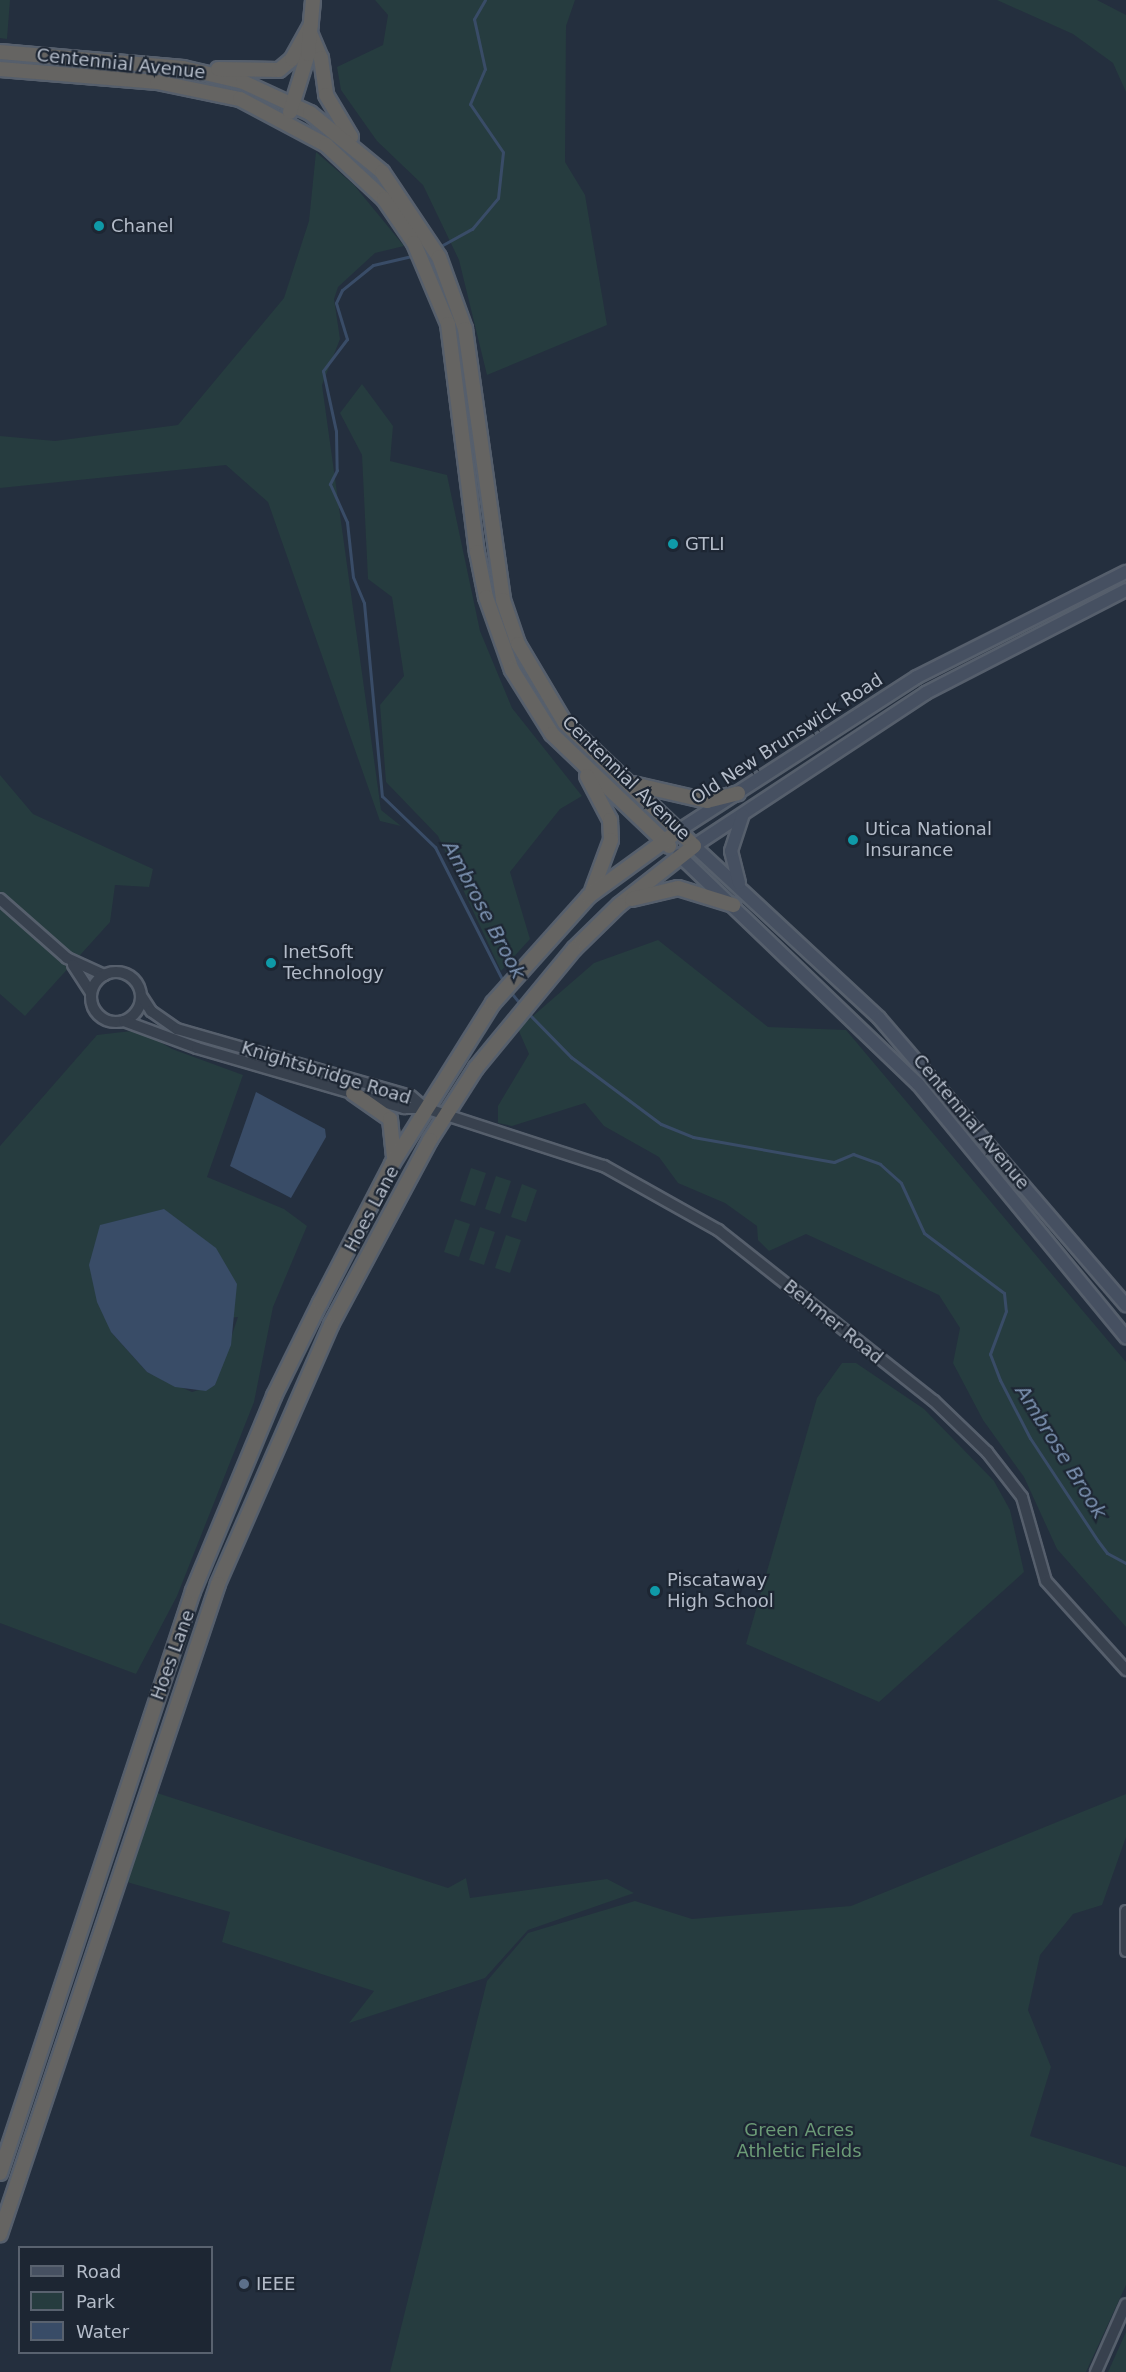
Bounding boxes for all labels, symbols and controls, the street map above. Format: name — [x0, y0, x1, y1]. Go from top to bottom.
street label: Centennial Avenue — [36, 44, 206, 84]
place label: Chanel — [111, 215, 173, 237]
marker: Chanel — [92, 219, 106, 233]
place label: GTLI — [685, 533, 725, 555]
marker: GTLI — [666, 537, 680, 551]
street label: Old New Brunswick Road — [687, 669, 887, 809]
street label: Centennial Avenue — [557, 711, 695, 845]
place label: Utica National Insurance — [865, 819, 992, 862]
marker: Utica National Insurance — [846, 833, 860, 847]
water label: Ambrose Brook — [437, 837, 531, 983]
place label: InetSoft Technology — [283, 942, 384, 984]
marker: InetSoft Technology — [264, 956, 278, 970]
street label: Knightsbridge Road — [239, 1037, 413, 1109]
street label: Centennial Avenue — [908, 1050, 1034, 1194]
street label: Hoes Lane — [340, 1162, 404, 1256]
street label: Behmer Road — [779, 1275, 887, 1369]
water label: Ambrose Brook — [1010, 1381, 1112, 1523]
place label: Piscataway High School — [667, 1570, 774, 1612]
marker: Piscataway High School — [648, 1584, 662, 1598]
street label: Hoes Lane — [147, 1607, 199, 1703]
park label: Green Acres Athletic Fields — [736, 2120, 862, 2162]
legend — [18, 2246, 213, 2354]
text: Road — [76, 2261, 121, 2282]
place label: IEEE — [256, 2273, 295, 2295]
marker: IEEE — [237, 2277, 251, 2291]
text: Park — [76, 2291, 115, 2312]
text: Water — [76, 2321, 129, 2342]

